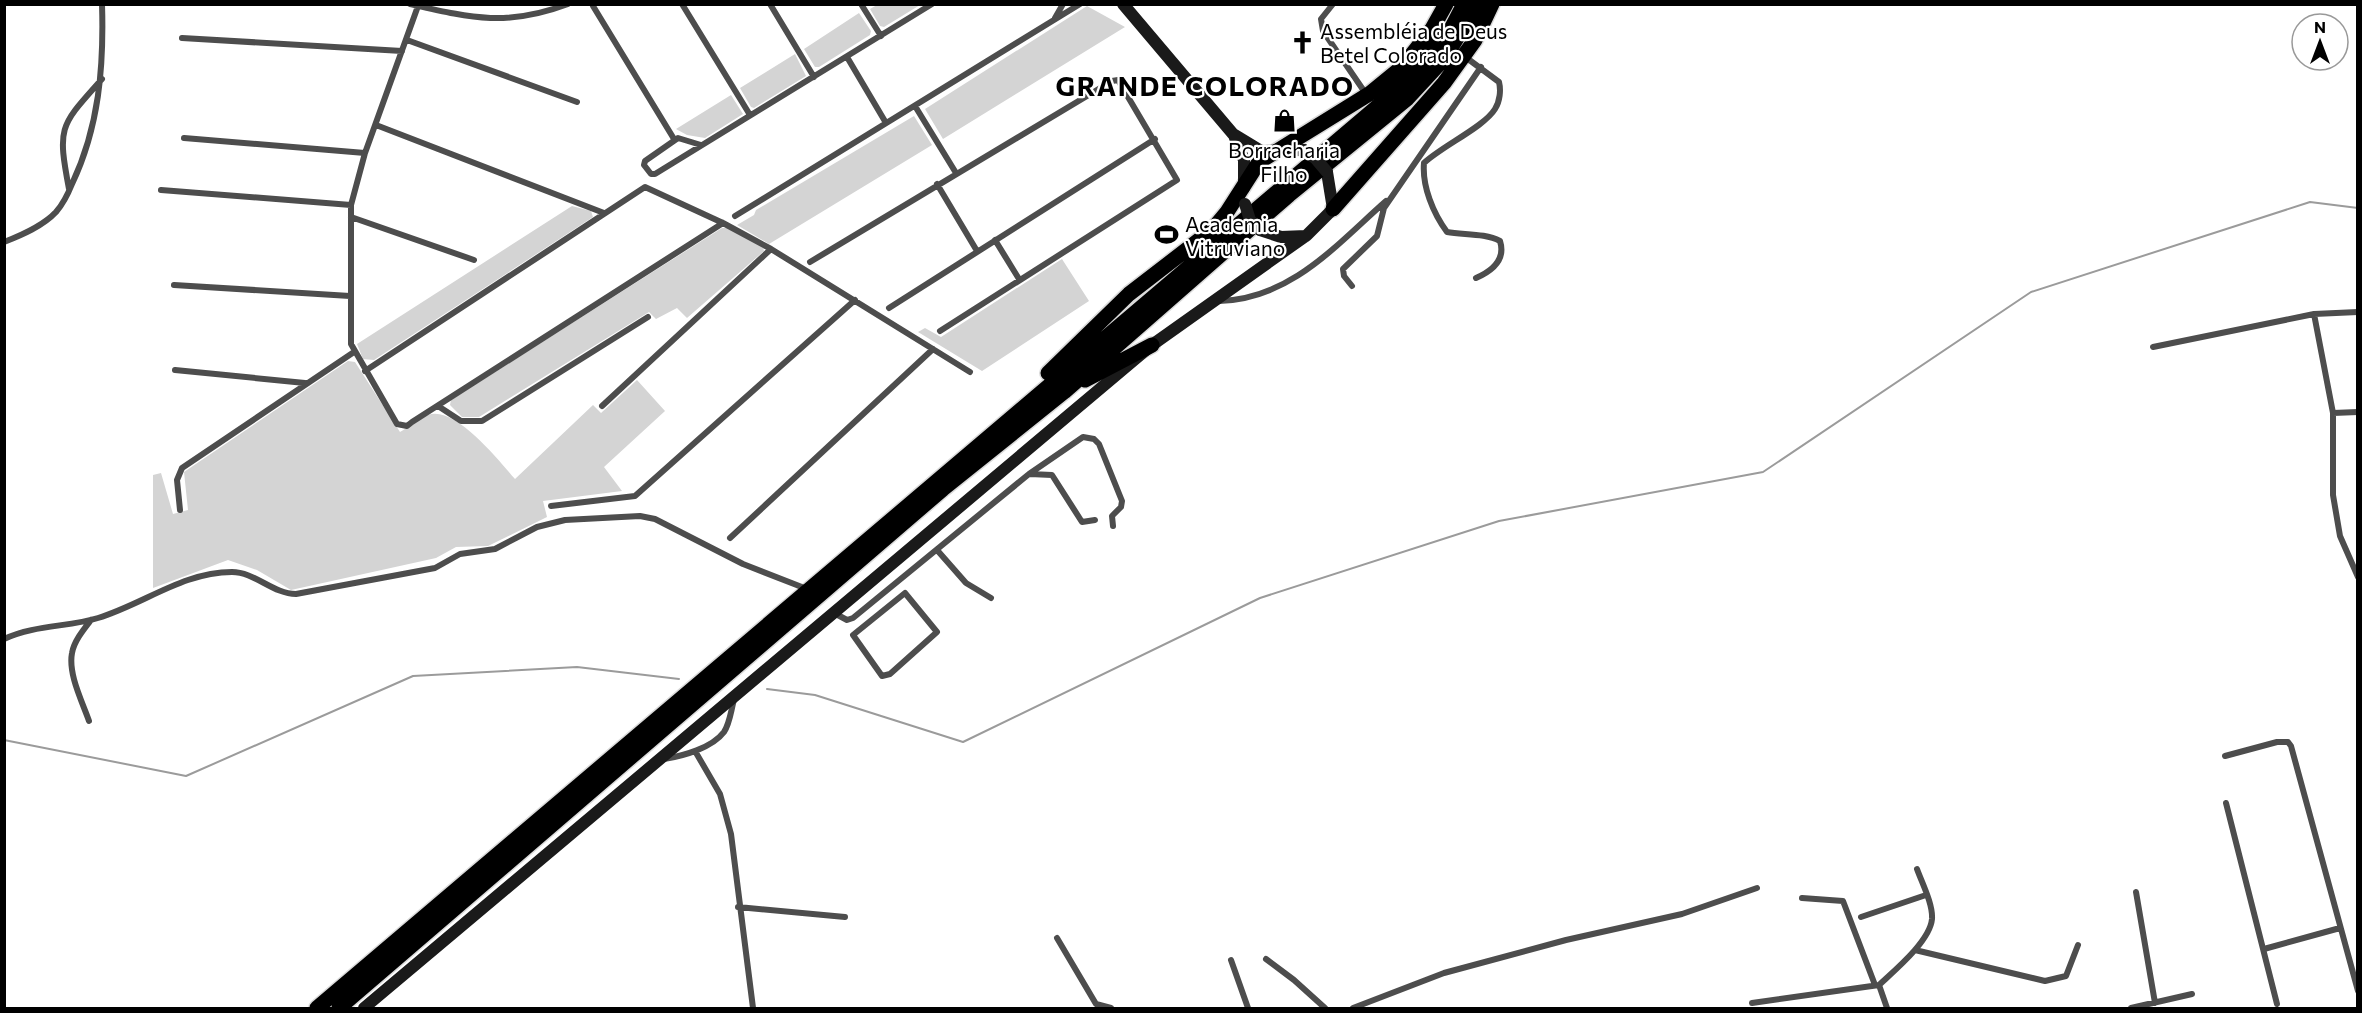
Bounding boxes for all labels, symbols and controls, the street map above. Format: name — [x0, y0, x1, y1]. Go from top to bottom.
north arrow — [2290, 12, 2350, 72]
text: N — [2314, 17, 2326, 36]
place label: Assembléia de Deus Betel Colorado — [1320, 18, 1507, 67]
church icon: Assembléia de Deus Betel Colorado — [1289, 29, 1315, 55]
district label: GRANDE COLORADO — [1055, 69, 1355, 102]
shop icon: Borracharia Filho — [1271, 108, 1297, 134]
place label: Borracharia Filho — [1228, 137, 1340, 186]
place label: Academia Vitruviano — [1185, 211, 1285, 260]
sports icon: Academia Vitruviano — [1154, 222, 1180, 248]

